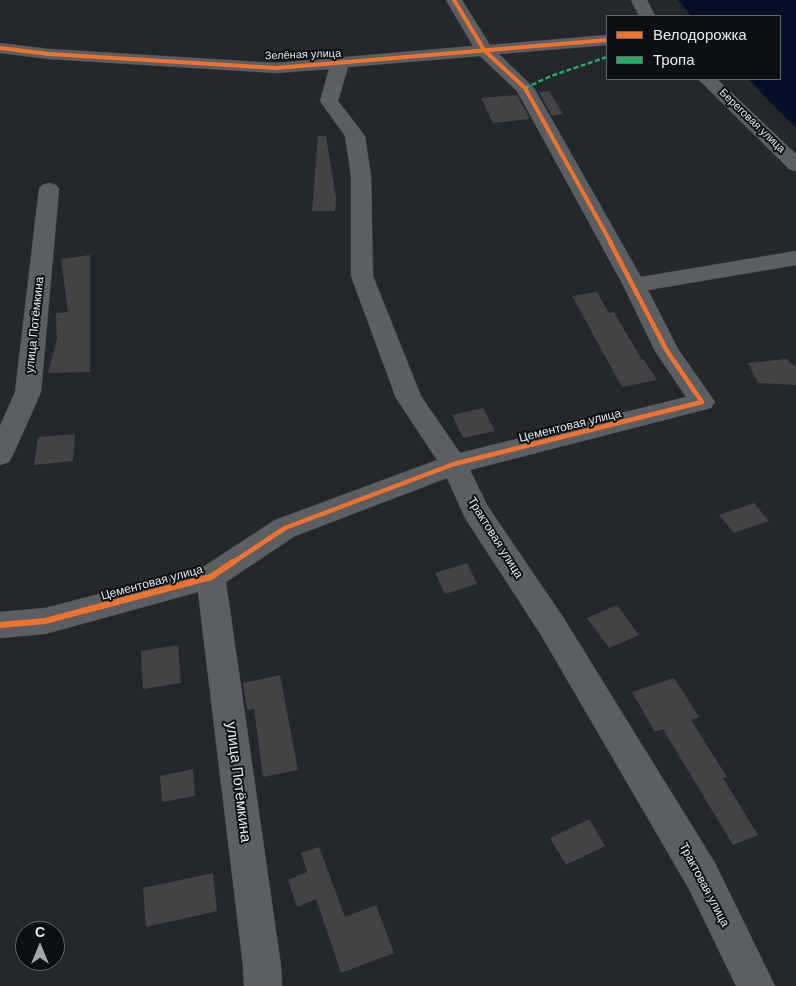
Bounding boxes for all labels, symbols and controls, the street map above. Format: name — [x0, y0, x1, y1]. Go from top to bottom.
legend — [606, 15, 781, 80]
text: Велодорожка — [653, 26, 747, 43]
street label: Зелёная улица — [265, 47, 341, 63]
text: Тропа — [653, 51, 694, 68]
street label: Береговая улица — [716, 86, 788, 156]
street label: улица Потёмкина — [23, 276, 47, 374]
street label: Цементовая улица — [517, 406, 623, 446]
street label: Трактовая улица — [464, 495, 526, 581]
street label: Цементовая улица — [99, 562, 205, 604]
street label: улица Потёмкина — [222, 721, 254, 843]
street label: Трактовая улица — [676, 840, 732, 930]
north arrow — [15, 921, 65, 971]
text: С — [35, 924, 45, 940]

